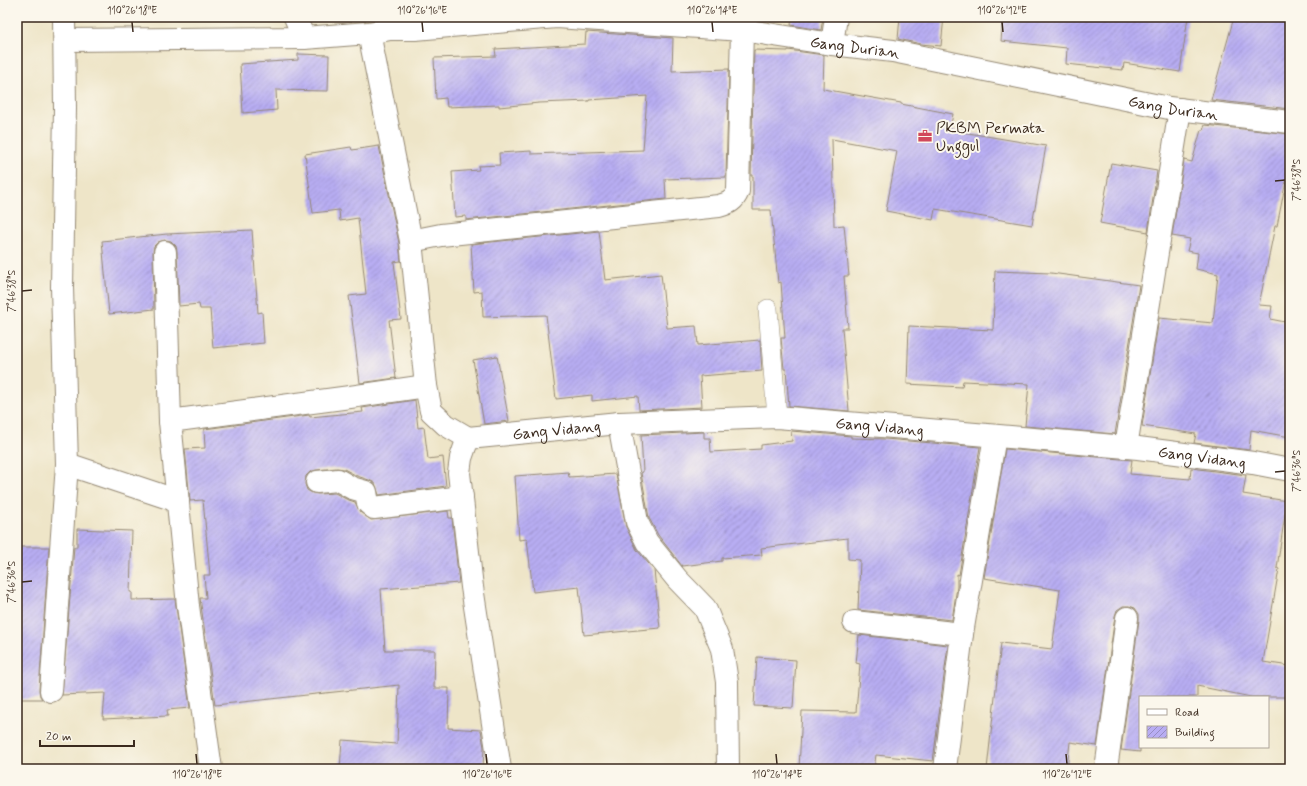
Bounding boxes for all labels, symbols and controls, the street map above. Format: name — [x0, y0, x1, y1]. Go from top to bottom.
text: 110°26'18"E — [107, 4, 157, 18]
text: 110°26'16"E — [397, 4, 447, 18]
text: 110°26'14"E — [687, 4, 738, 18]
text: 110°26'12"E — [977, 4, 1027, 18]
street label: Gang Durian — [809, 32, 902, 64]
street label: Gang Durian — [1126, 91, 1220, 126]
place label: PKBM Permata Unggul — [936, 118, 1045, 158]
office icon: PKBM Permata Unggul — [917, 128, 933, 144]
text: 7°46'38"S — [1290, 158, 1304, 201]
text: 7°46'38"S — [5, 269, 19, 312]
street label: Gang Vidang — [835, 413, 925, 442]
street label: Gang Vidang — [512, 416, 602, 446]
street label: Gang Vidang — [1157, 442, 1247, 474]
text: 7°46'36"S — [1290, 449, 1304, 492]
text: 7°46'36"S — [5, 560, 19, 603]
legend — [1139, 696, 1269, 748]
text: Road — [1175, 705, 1199, 721]
scale bar — [40, 722, 134, 748]
text: Building — [1175, 725, 1215, 742]
text: 20 m — [46, 729, 72, 745]
text: 110°26'18"E — [172, 768, 222, 782]
text: 110°26'16"E — [462, 768, 512, 782]
text: 110°26'14"E — [752, 768, 803, 782]
text: 110°26'12"E — [1042, 768, 1092, 782]

